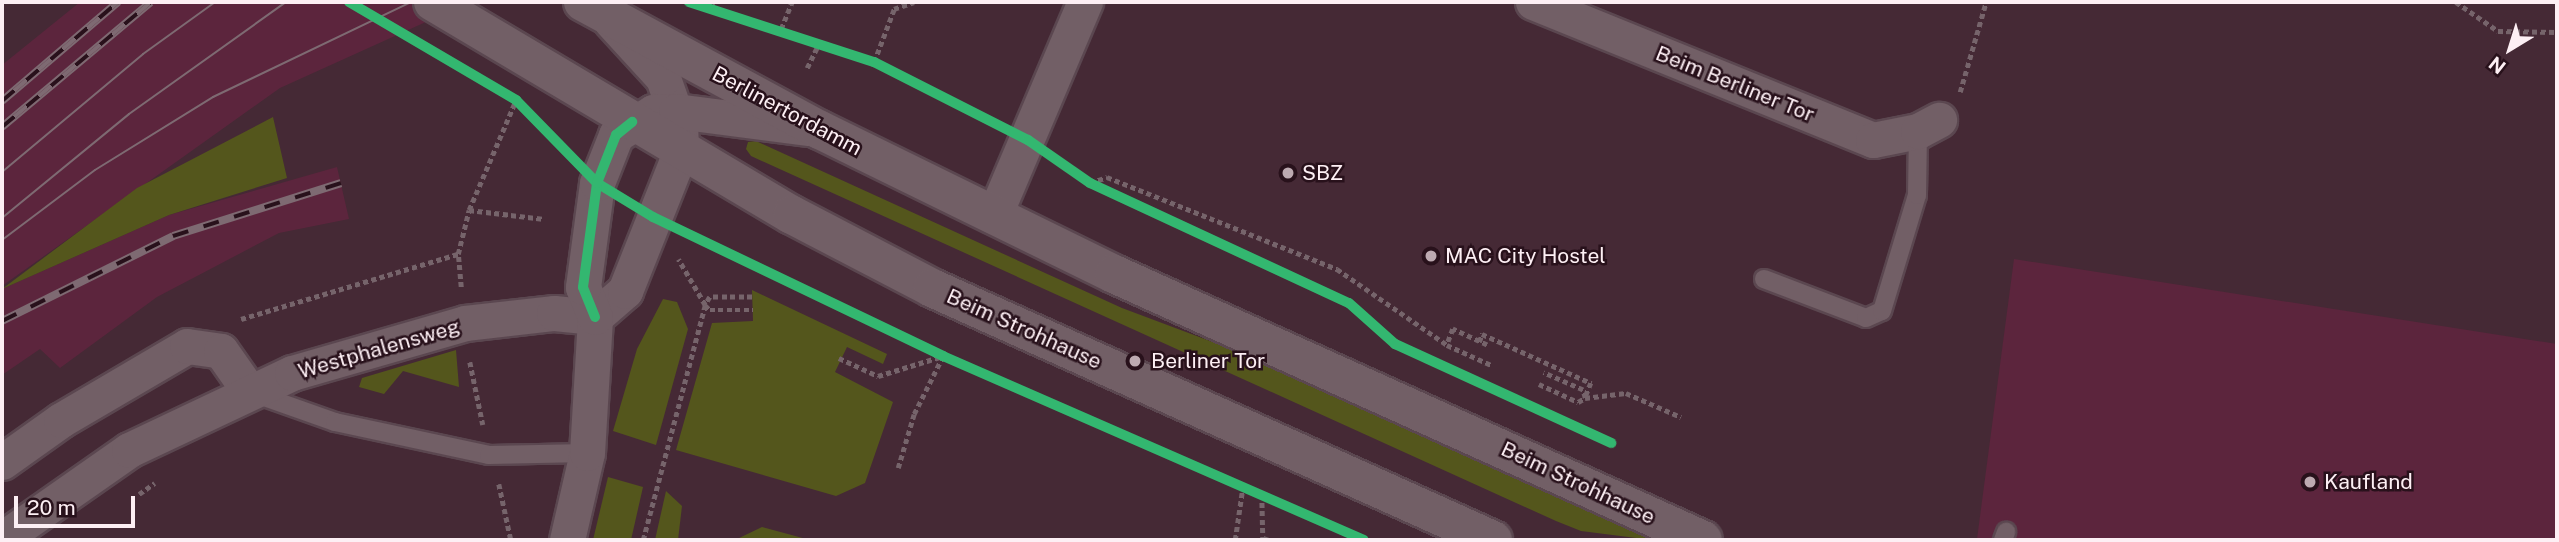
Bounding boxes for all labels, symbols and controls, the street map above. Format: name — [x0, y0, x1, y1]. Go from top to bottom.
north arrow — [2475, 14, 2545, 84]
street label: Beim Berliner Tor — [1652, 41, 1818, 127]
text: N — [2484, 52, 2510, 79]
street label: Berlinertordamm — [708, 61, 866, 161]
place label: SBZ — [1302, 160, 1343, 186]
marker: SBZ — [1280, 165, 1296, 181]
place label: MAC City Hostel — [1445, 243, 1606, 269]
marker: MAC City Hostel — [1423, 248, 1439, 264]
street label: Beim Strohhause — [943, 284, 1105, 374]
street label: Westphalensweg — [295, 314, 463, 384]
place label: Berliner Tor — [1151, 348, 1265, 374]
marker: Berliner Tor — [1125, 351, 1145, 371]
street label: Beim Strohhause — [1497, 436, 1659, 530]
place label: Kaufland — [2324, 469, 2413, 495]
marker: Kaufland — [2302, 474, 2318, 490]
scale bar — [18, 482, 138, 526]
text: 20 m — [27, 495, 76, 520]

